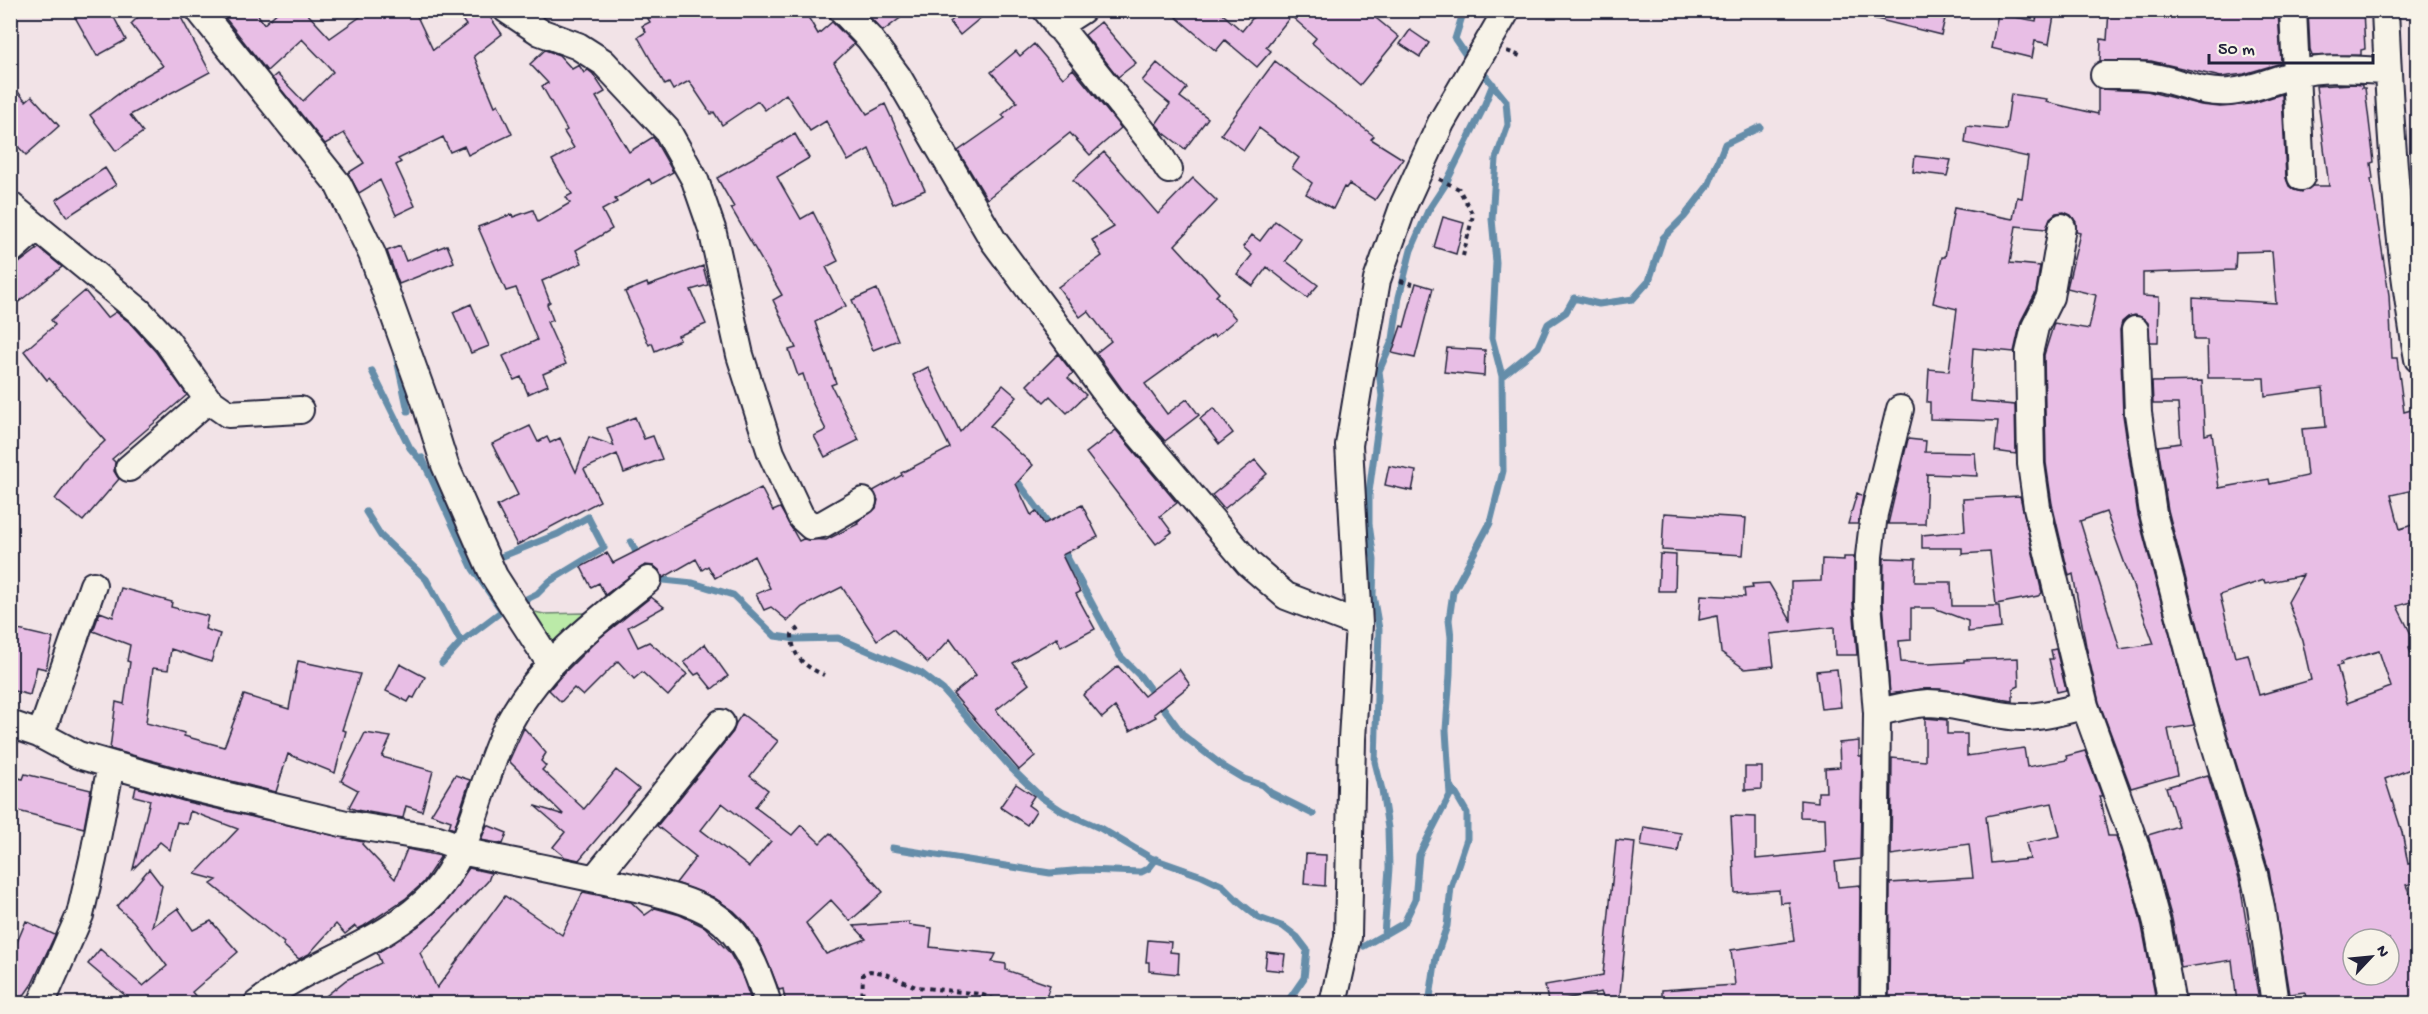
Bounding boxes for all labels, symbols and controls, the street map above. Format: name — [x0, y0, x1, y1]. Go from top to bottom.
scale bar — [2209, 27, 2372, 65]
text: 50 m — [2218, 40, 2255, 61]
north arrow — [2341, 927, 2401, 987]
text: N — [2371, 943, 2392, 961]

